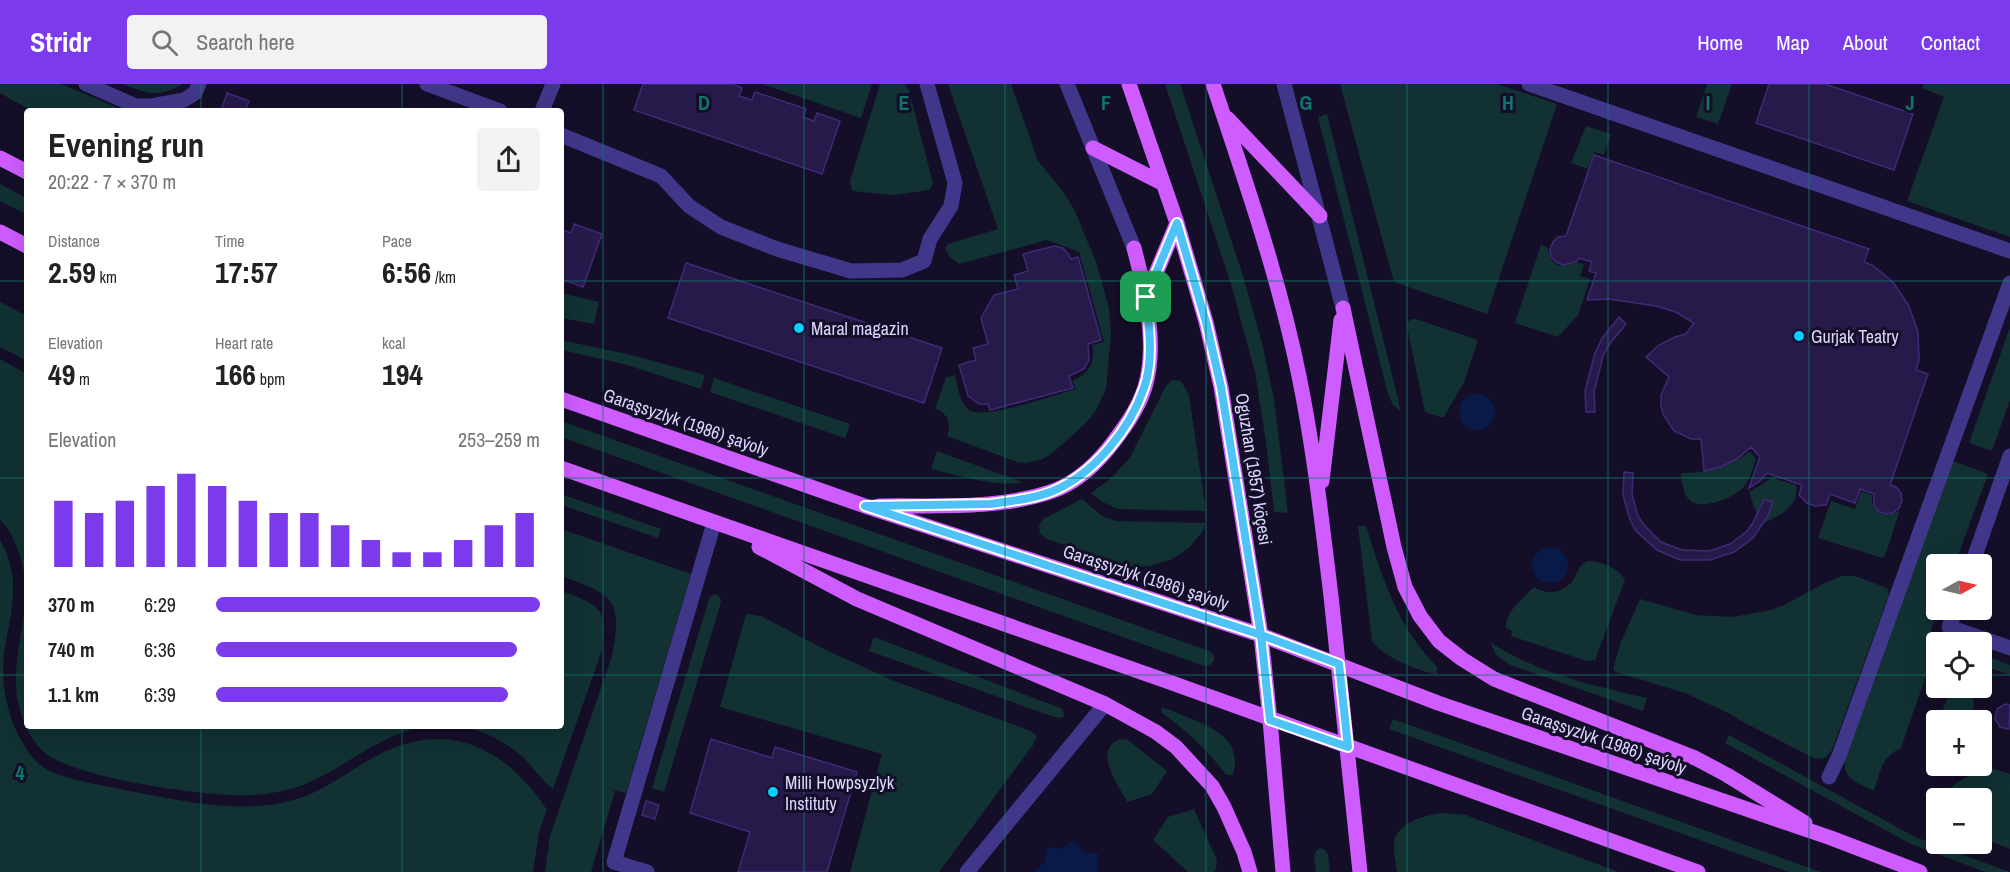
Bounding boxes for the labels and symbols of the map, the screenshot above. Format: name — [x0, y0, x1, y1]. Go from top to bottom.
text: D — [698, 89, 710, 116]
text: E — [899, 89, 910, 116]
text: F — [1101, 89, 1111, 116]
text: G — [1300, 89, 1312, 116]
text: H — [1502, 89, 1514, 116]
text: I — [1706, 89, 1710, 116]
text: J — [1905, 89, 1915, 116]
pin — [1120, 271, 1171, 322]
place label: Maral magazin — [811, 316, 909, 341]
marker: Maral magazin — [792, 321, 806, 335]
place label: Gurjak Teatry — [1811, 324, 1899, 349]
marker: Gurjak Teatry — [1792, 329, 1806, 343]
street label: Garaşsyzlyk (1986) şaýoly — [600, 382, 772, 462]
street label: Oguzhan (1957) köçesi — [1230, 391, 1278, 547]
street label: Garaşsyzlyk (1986) şaýoly — [1060, 538, 1233, 616]
north arrow — [1926, 554, 1992, 620]
street label: Garaşsyzlyk (1986) şaýoly — [1518, 700, 1690, 780]
text: 4 — [15, 759, 25, 786]
place label: Milli Howpsyzlyk Instituty — [785, 770, 895, 816]
marker: Milli Howpsyzlyk Instituty — [766, 785, 780, 799]

